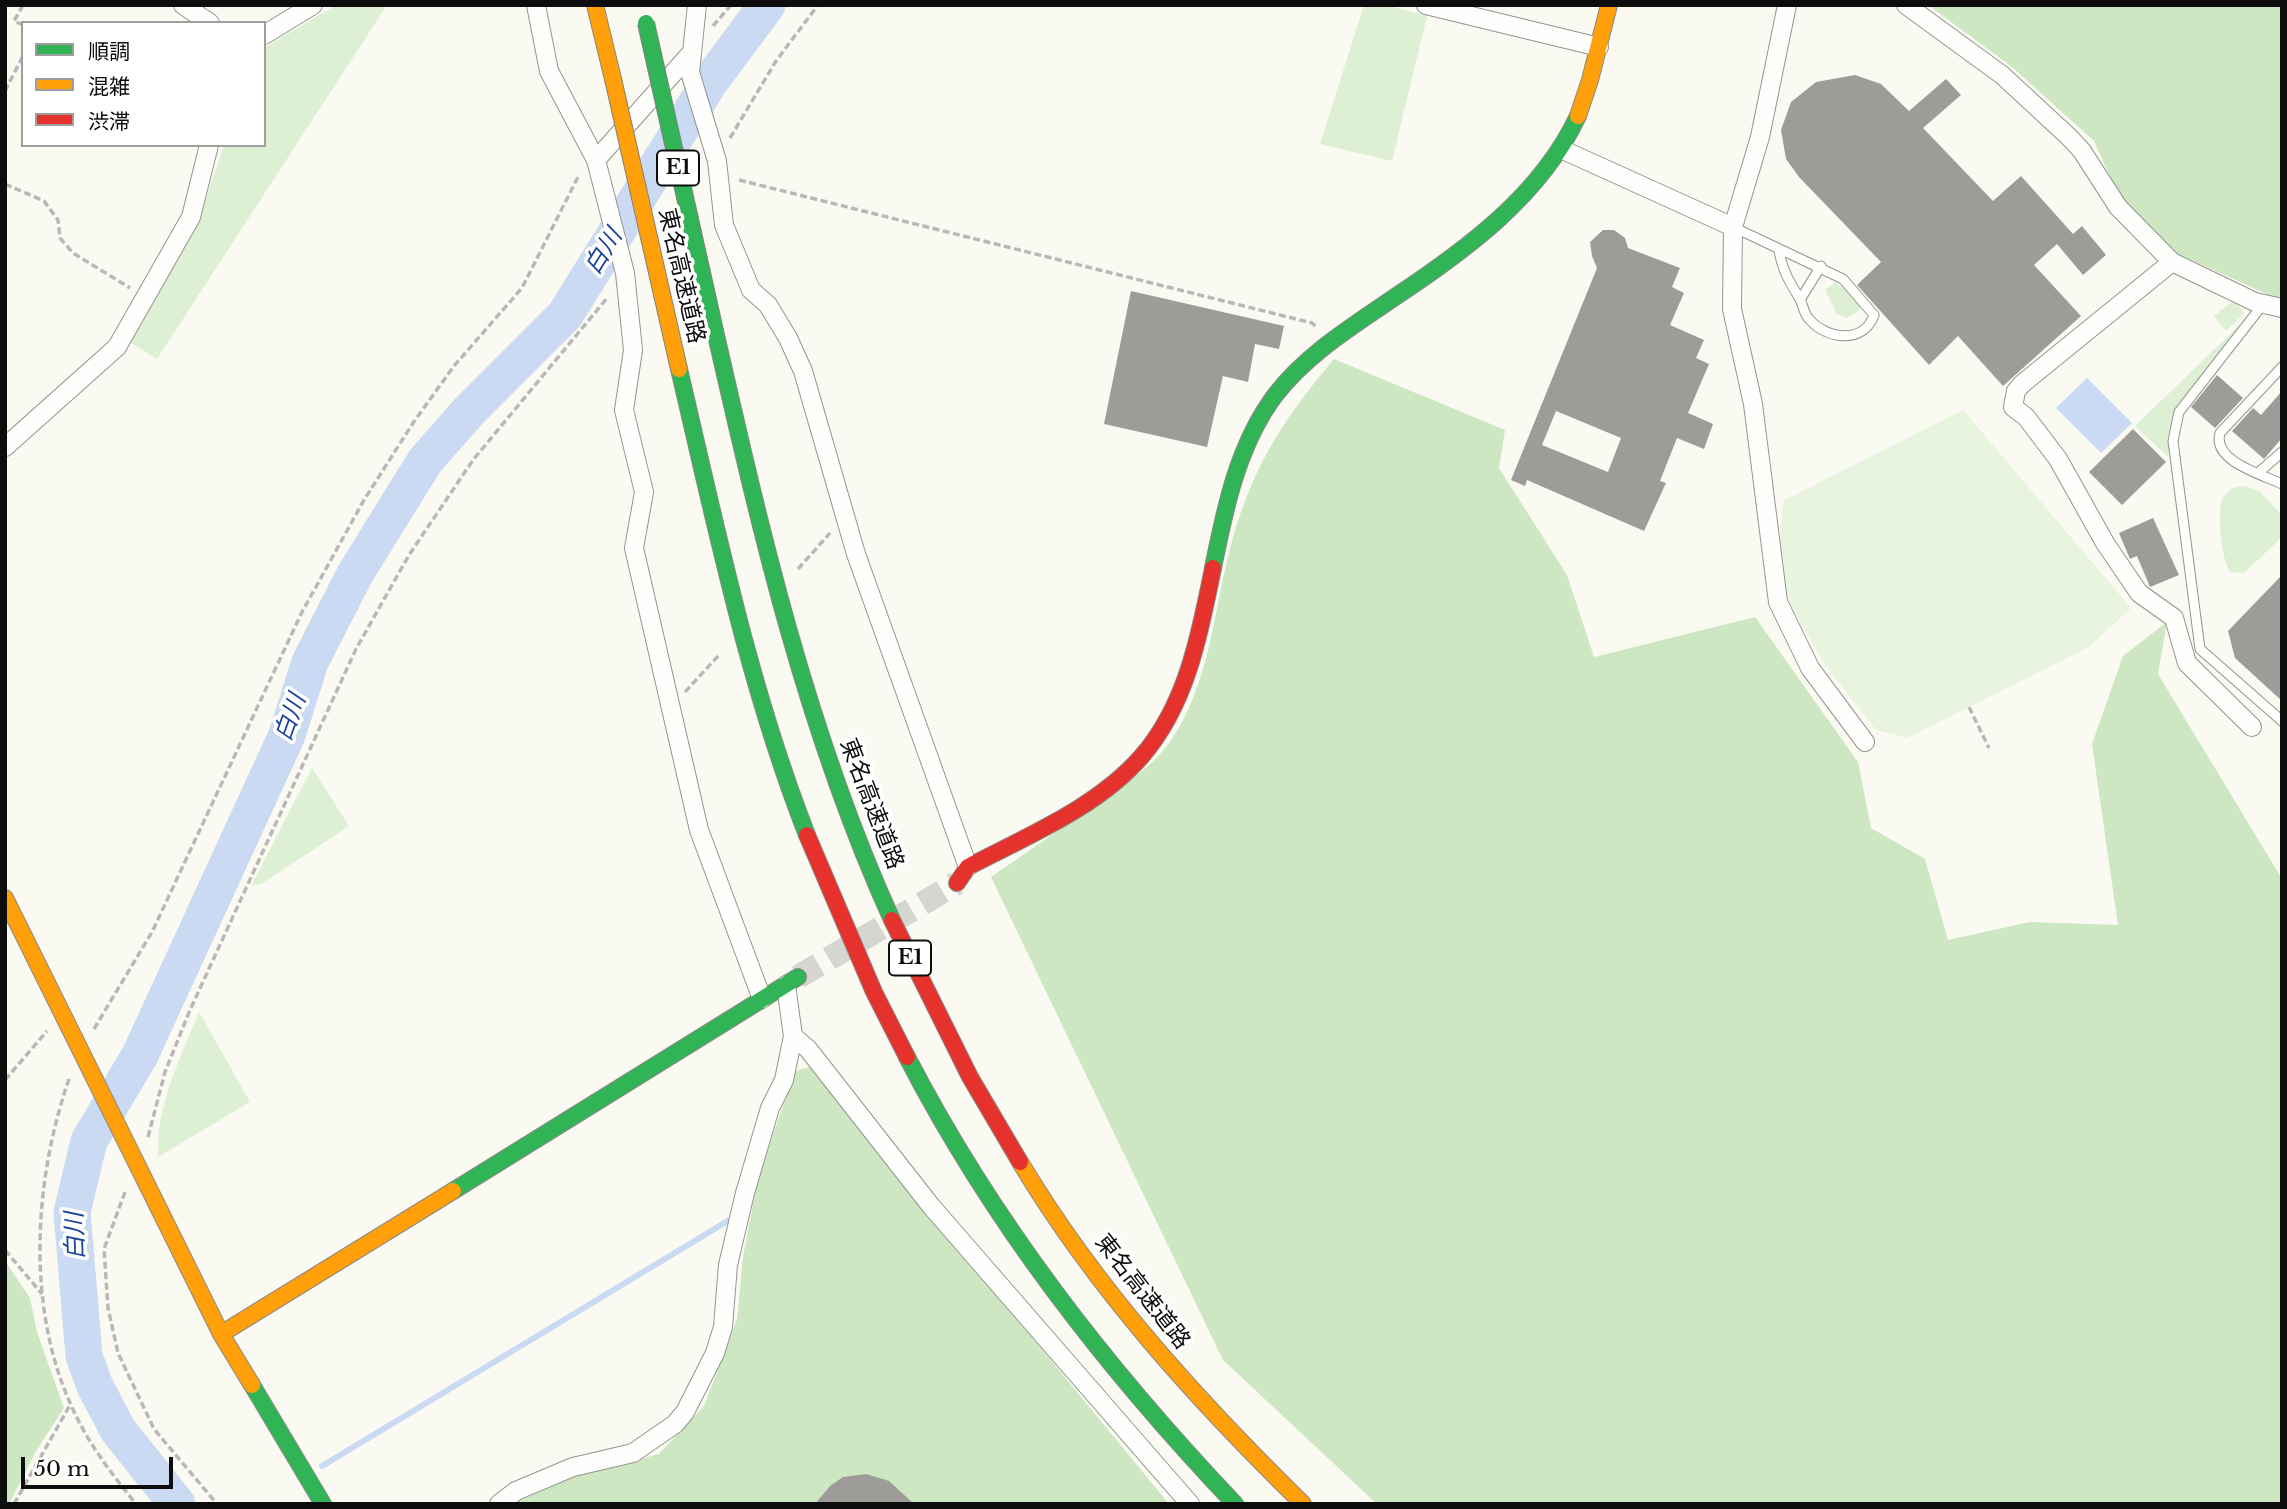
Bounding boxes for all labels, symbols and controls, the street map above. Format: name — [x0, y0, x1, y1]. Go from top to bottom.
legend — [21, 21, 266, 147]
text: 順調 — [88, 39, 130, 65]
text: 混雑 — [88, 74, 130, 100]
text: 渋滞 — [88, 109, 130, 135]
road number: E1 — [657, 150, 699, 186]
street label: 東名高速道路 — [652, 206, 710, 346]
water label: 白川 — [579, 224, 629, 280]
water label: 白川 — [269, 691, 313, 745]
street label: 東名高速道路 — [833, 735, 909, 873]
road number: E1 — [889, 940, 931, 976]
water label: 白川 — [61, 1212, 91, 1260]
street label: 東名高速道路 — [1089, 1229, 1195, 1355]
scale bar — [24, 1442, 177, 1486]
text: 50 m — [34, 1456, 89, 1482]

